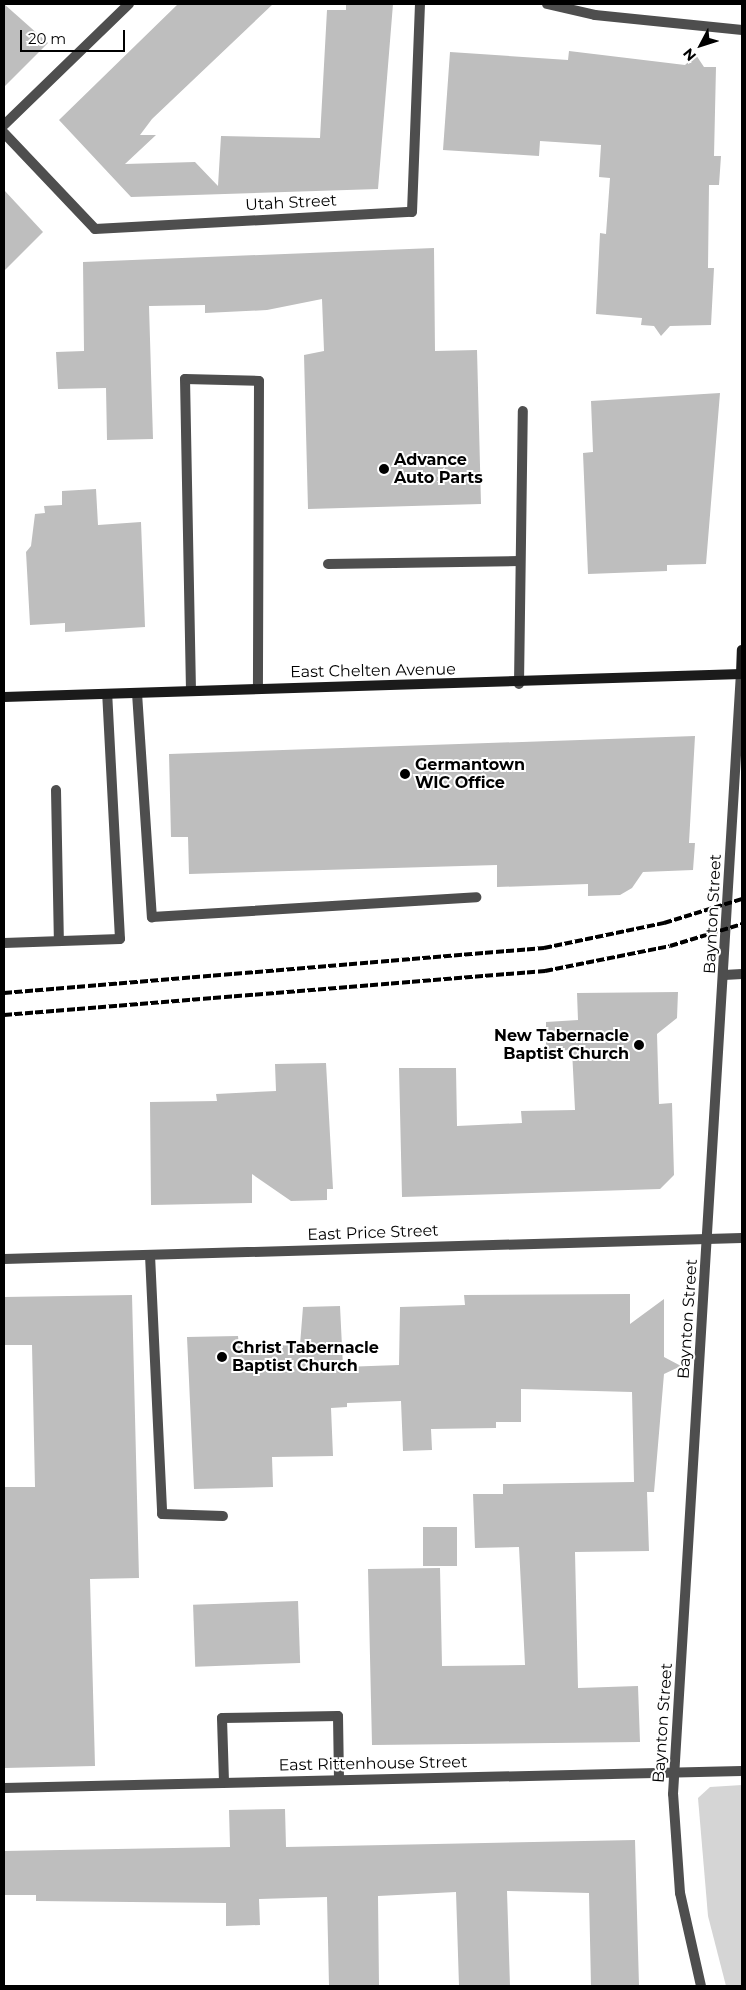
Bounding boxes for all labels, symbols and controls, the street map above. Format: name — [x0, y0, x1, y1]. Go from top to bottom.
scale bar — [22, 20, 128, 52]
north arrow — [676, 20, 726, 70]
text: 20 m — [28, 29, 66, 48]
text: N — [679, 45, 700, 65]
street label: Utah Street — [245, 191, 337, 215]
place label: Advance Auto Parts — [394, 450, 483, 488]
marker: Advance Auto Parts — [378, 463, 390, 475]
street label: East Chelten Avenue — [290, 660, 456, 682]
place label: Germantown WIC Office — [415, 755, 525, 793]
marker: Germantown WIC Office — [399, 768, 411, 780]
street label: Baynton Street — [700, 853, 726, 975]
place label: New Tabernacle Baptist Church — [494, 1026, 629, 1064]
marker: New Tabernacle Baptist Church — [633, 1039, 645, 1051]
street label: East Price Street — [307, 1221, 439, 1245]
street label: Baynton Street — [674, 1258, 702, 1380]
place label: Christ Tabernacle Baptist Church — [232, 1338, 379, 1376]
marker: Christ Tabernacle Baptist Church — [216, 1351, 228, 1363]
street label: Baynton Street — [649, 1662, 677, 1784]
street label: East Rittenhouse Street — [278, 1753, 468, 1775]

